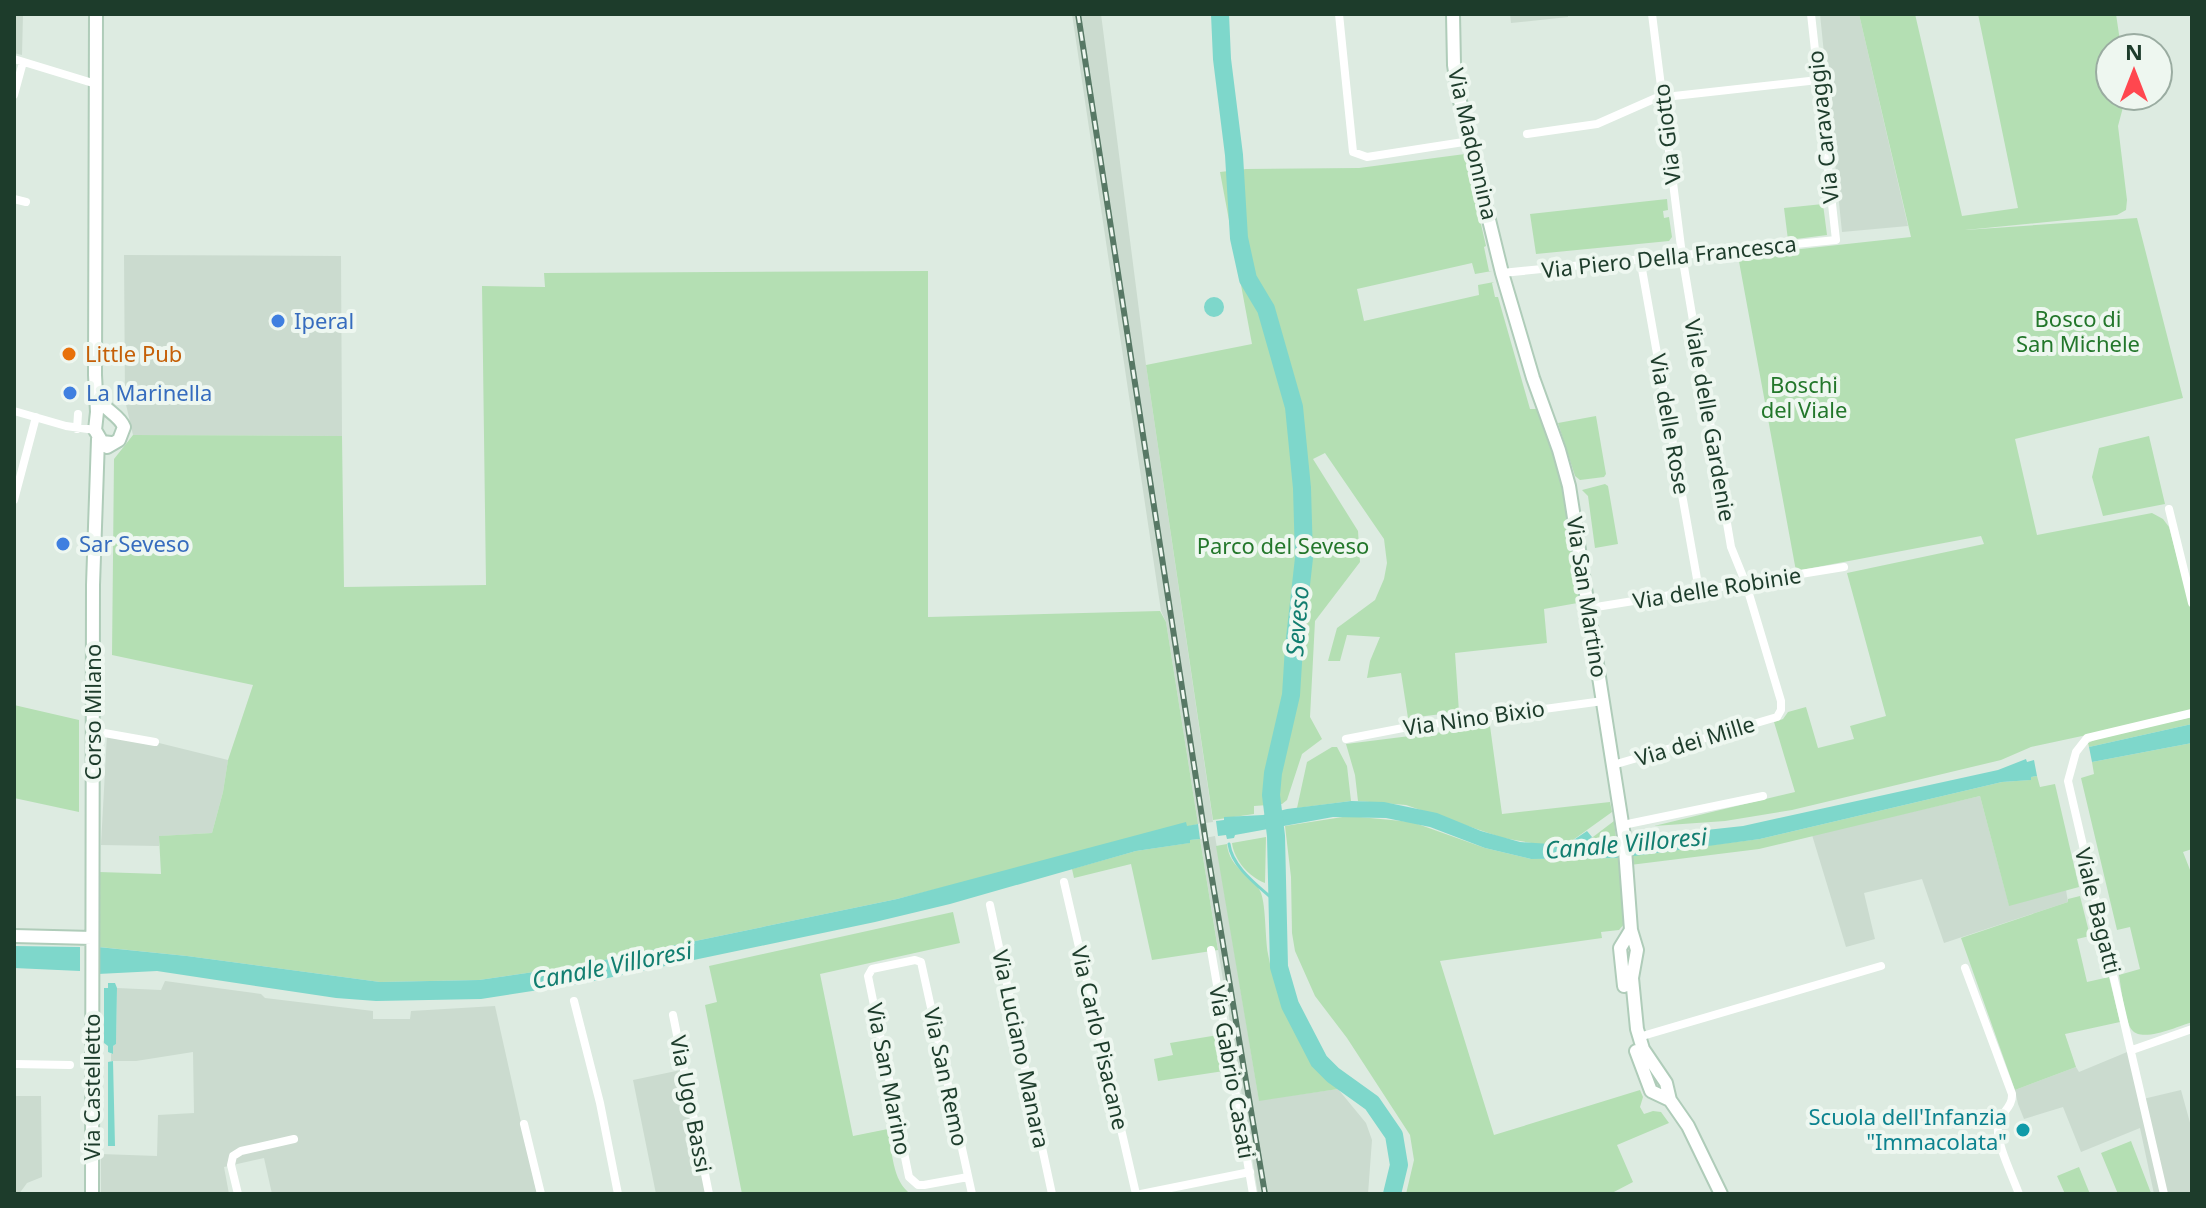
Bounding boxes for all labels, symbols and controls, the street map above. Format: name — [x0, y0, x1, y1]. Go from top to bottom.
north arrow — [2094, 32, 2174, 112]
text: N — [2125, 36, 2143, 66]
street label: Via Caravaggio — [1799, 49, 1845, 205]
street label: Via Madonnina — [1442, 65, 1506, 223]
street label: Via Giotto — [1645, 82, 1687, 186]
street label: Via Piero Della Francesca — [1540, 228, 1798, 284]
park label: Bosco di San Michele — [2016, 303, 2140, 358]
place label: Iperal — [294, 305, 354, 335]
marker: Iperal — [269, 312, 287, 330]
street label: Viale delle Gardenie — [1678, 316, 1744, 523]
place label: Little Pub — [85, 338, 182, 368]
marker: Little Pub — [60, 345, 78, 363]
street label: Via delle Rose — [1644, 351, 1698, 496]
park label: Boschi del Viale — [1761, 369, 1847, 424]
place label: La Marinella — [86, 377, 212, 407]
marker: La Marinella — [61, 384, 79, 402]
street label: Via San Martino — [1560, 514, 1616, 679]
place label: Sar Seveso — [79, 528, 190, 558]
park label: Parco del Seveso — [1197, 530, 1369, 560]
marker: Sar Seveso — [54, 535, 72, 553]
street label: Via delle Robinie — [1630, 559, 1803, 615]
water label: Seveso — [1277, 584, 1316, 658]
street label: Corso Milano — [77, 644, 107, 780]
street label: Via Nino Bixio — [1401, 692, 1547, 742]
street label: Via dei Mille — [1631, 708, 1758, 772]
water label: Canale Villoresi — [1543, 819, 1709, 866]
street label: Viale Bagatti — [2069, 844, 2129, 977]
water label: Canale Villoresi — [529, 933, 695, 996]
street label: Via Carlo Pisacane — [1065, 943, 1137, 1133]
street label: Via Luciano Manara — [986, 947, 1058, 1151]
street label: Via Gabrio Casati — [1203, 983, 1263, 1161]
street label: Via San Marino — [861, 1000, 919, 1158]
street label: Via San Remo — [918, 1005, 976, 1149]
street label: Via Castelletto — [76, 1013, 106, 1161]
street label: Via Ugo Bassi — [664, 1033, 720, 1175]
place label: Scuola dell'Infanzia "Immacolata" — [1809, 1101, 2007, 1156]
marker: Scuola dell'Infanzia "Immacolata" — [2014, 1121, 2032, 1139]

